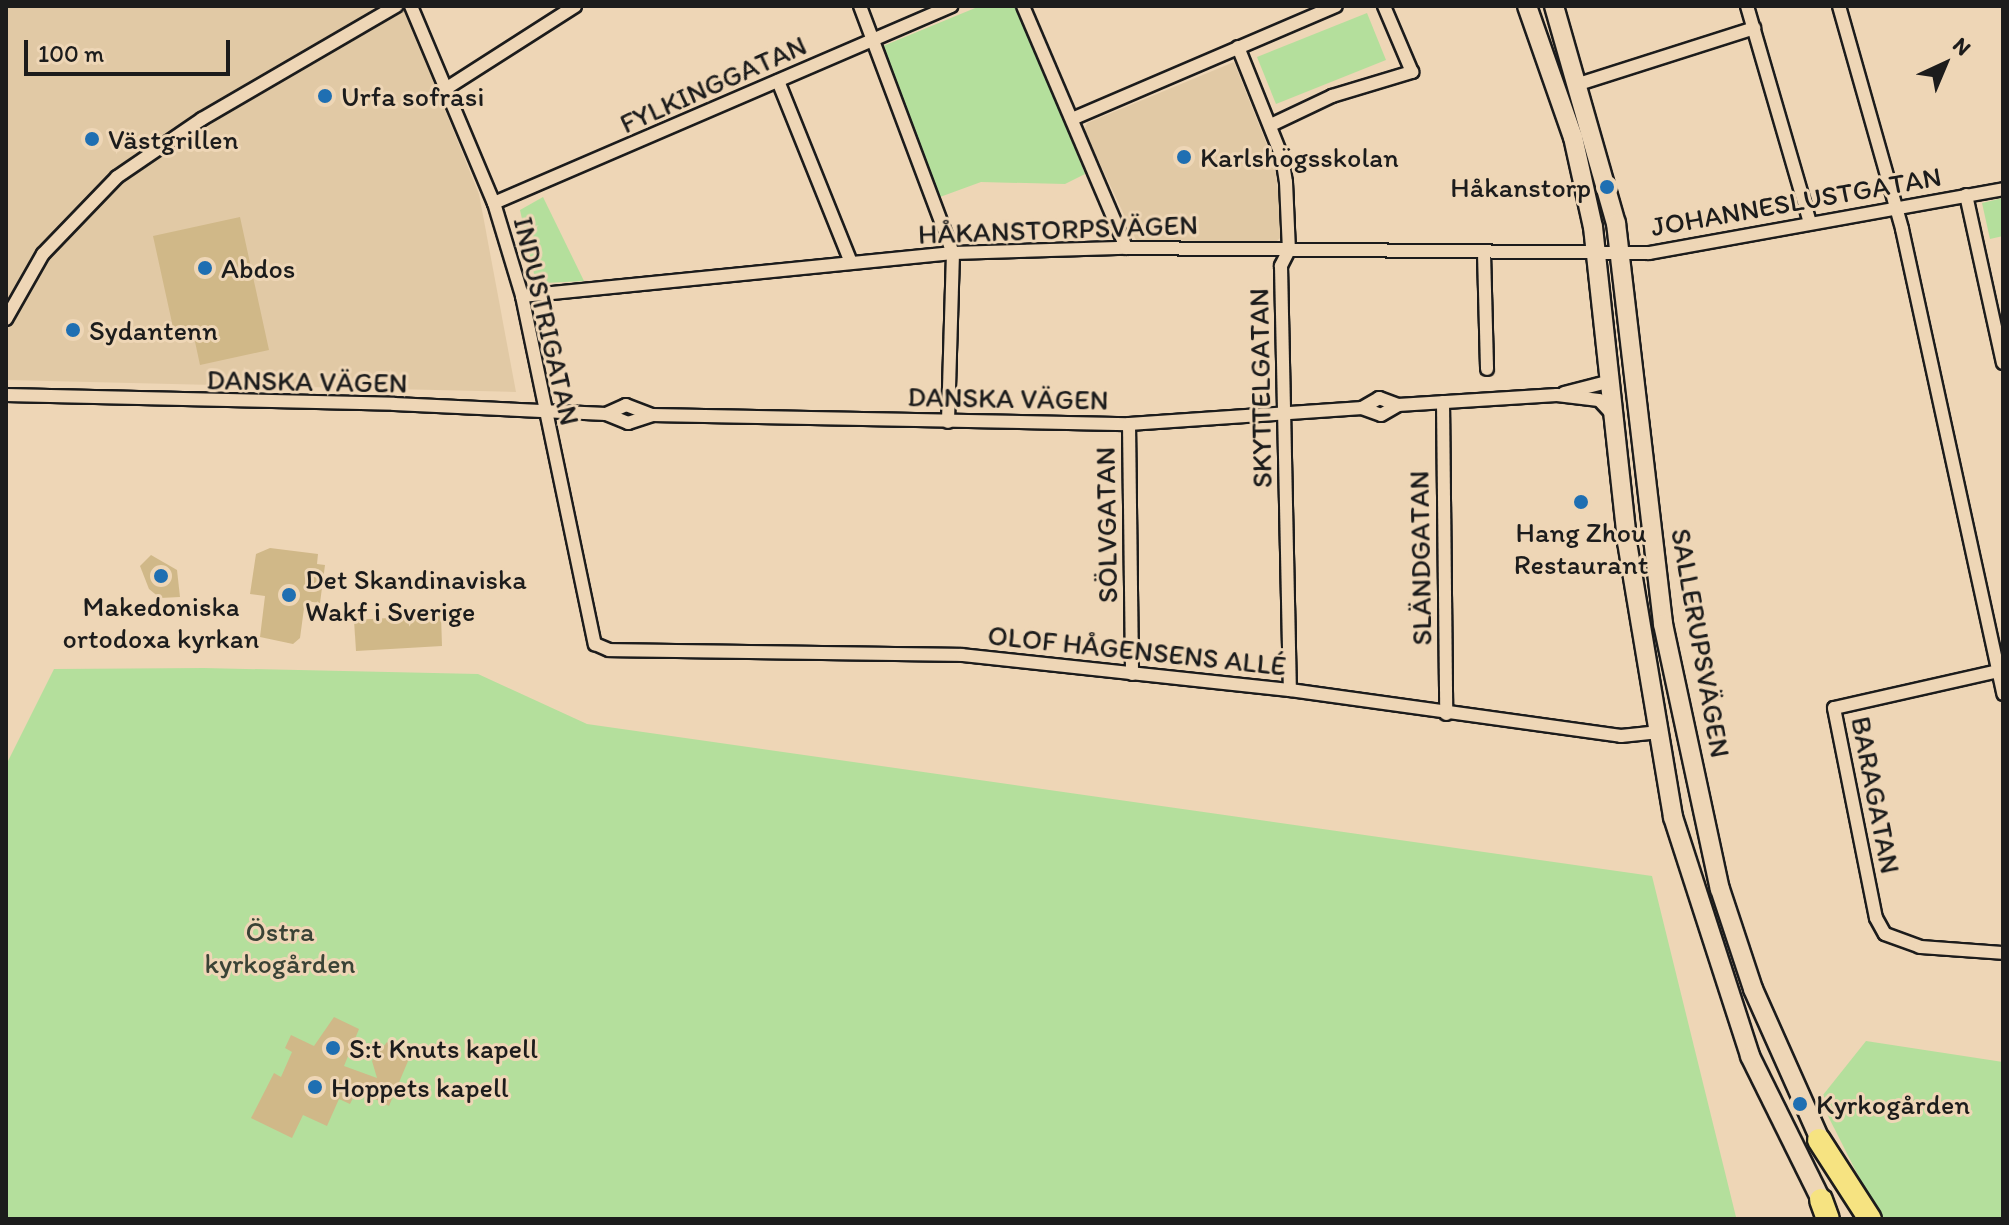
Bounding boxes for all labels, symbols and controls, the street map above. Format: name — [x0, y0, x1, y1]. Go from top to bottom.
scale bar — [28, 24, 234, 74]
north arrow — [1905, 24, 1985, 104]
street label: FYLKINGGATAN — [614, 28, 812, 140]
text: N — [1947, 31, 1977, 61]
text: 100 m — [38, 39, 104, 68]
place label: Urfa sofrasi — [341, 79, 484, 113]
marker: Urfa sofrasi — [316, 87, 334, 105]
place label: Västgrillen — [108, 122, 238, 156]
marker: Västgrillen — [83, 130, 101, 148]
place label: Karlshögsskolan — [1200, 140, 1399, 174]
marker: Karlshögsskolan — [1175, 148, 1193, 166]
street label: JOHANNESLUSTGATAN — [1648, 159, 1944, 243]
place label: Håkanstorp — [1450, 170, 1591, 204]
marker: Håkanstorp — [1598, 178, 1616, 196]
street label: HÅKANSTORPSVÄGEN — [917, 207, 1199, 251]
street label: INDUSTRIGATAN — [507, 213, 587, 429]
place label: Abdos — [221, 251, 295, 285]
marker: Abdos — [196, 259, 214, 277]
street label: SKYTTELGATAN — [1241, 288, 1279, 488]
place label: Sydantenn — [89, 313, 218, 347]
marker: Sydantenn — [64, 321, 82, 339]
street label: DANSKA VÄGEN — [207, 362, 407, 400]
street label: DANSKA VÄGEN — [908, 379, 1108, 417]
street label: SÖLVGATAN — [1088, 447, 1124, 603]
street label: SLÄNDGATAN — [1402, 470, 1438, 646]
marker: Hang Zhou Restaurant — [1572, 493, 1590, 511]
place label: Hang Zhou Restaurant — [1514, 515, 1648, 581]
street label: SALLERUPSVÄGEN — [1664, 526, 1738, 760]
place label: Det Skandinaviska Wakf i Sverige — [305, 562, 527, 628]
marker: Makedoniska ortodoxa kyrkan — [152, 567, 170, 585]
marker: Det Skandinaviska Wakf i Sverige — [280, 586, 298, 604]
place label: Makedoniska ortodoxa kyrkan — [62, 589, 260, 655]
street label: OLOF HÅGENSENS ALLÉ — [986, 618, 1288, 682]
street label: BARAGATAN — [1844, 714, 1908, 876]
park label: Östra kyrkogården — [205, 914, 355, 980]
place label: S:t Knuts kapell — [349, 1031, 539, 1065]
marker: S:t Knuts kapell — [324, 1039, 342, 1057]
place label: Hoppets kapell — [331, 1070, 508, 1104]
marker: Hoppets kapell — [306, 1078, 324, 1096]
place label: Kyrkogården — [1816, 1087, 1970, 1121]
marker: Kyrkogården — [1791, 1095, 1809, 1113]

